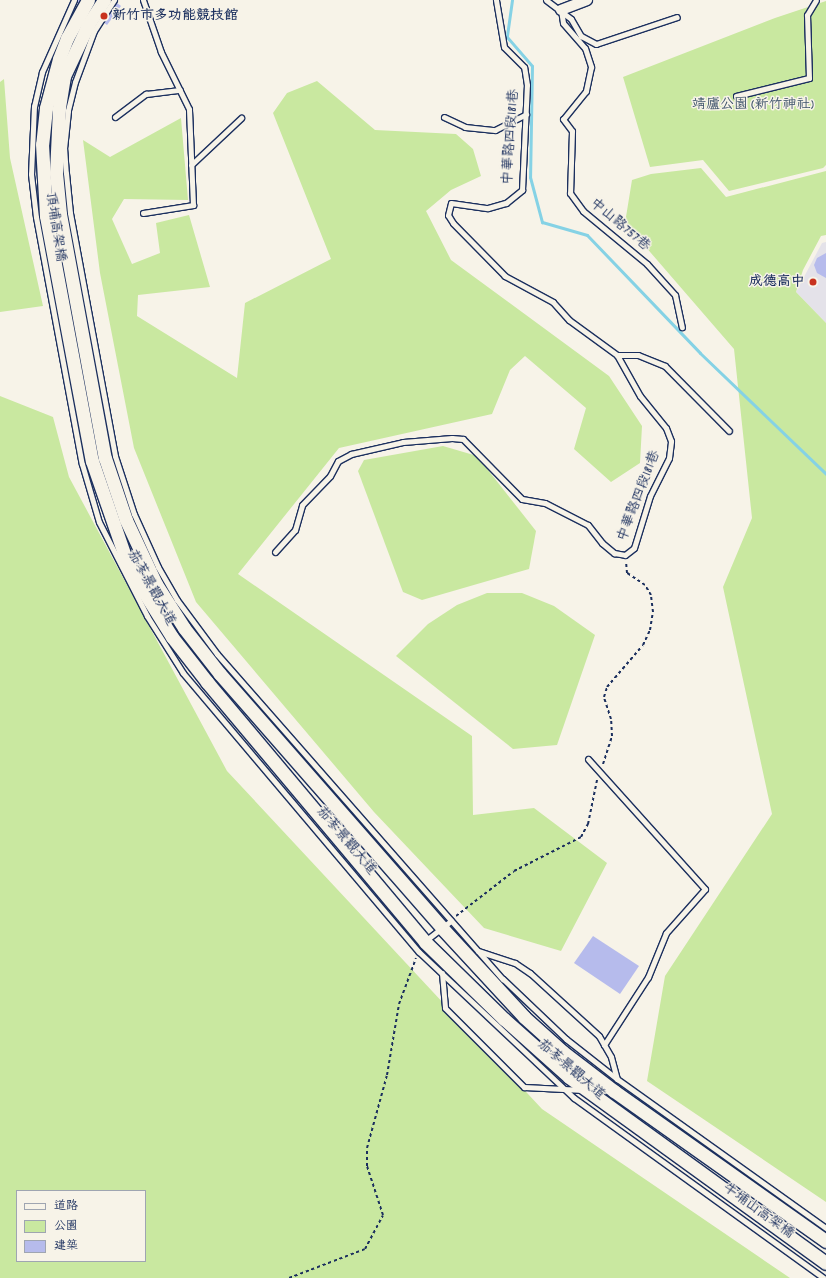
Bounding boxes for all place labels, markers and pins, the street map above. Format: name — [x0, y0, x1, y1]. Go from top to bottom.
place label: 新竹市多功能競技館 — [112, 8, 238, 24]
marker: 新竹市多功能競技館 — [99, 11, 109, 21]
place label: 成德高中 — [749, 274, 805, 290]
marker: 成德高中 — [808, 277, 818, 287]

